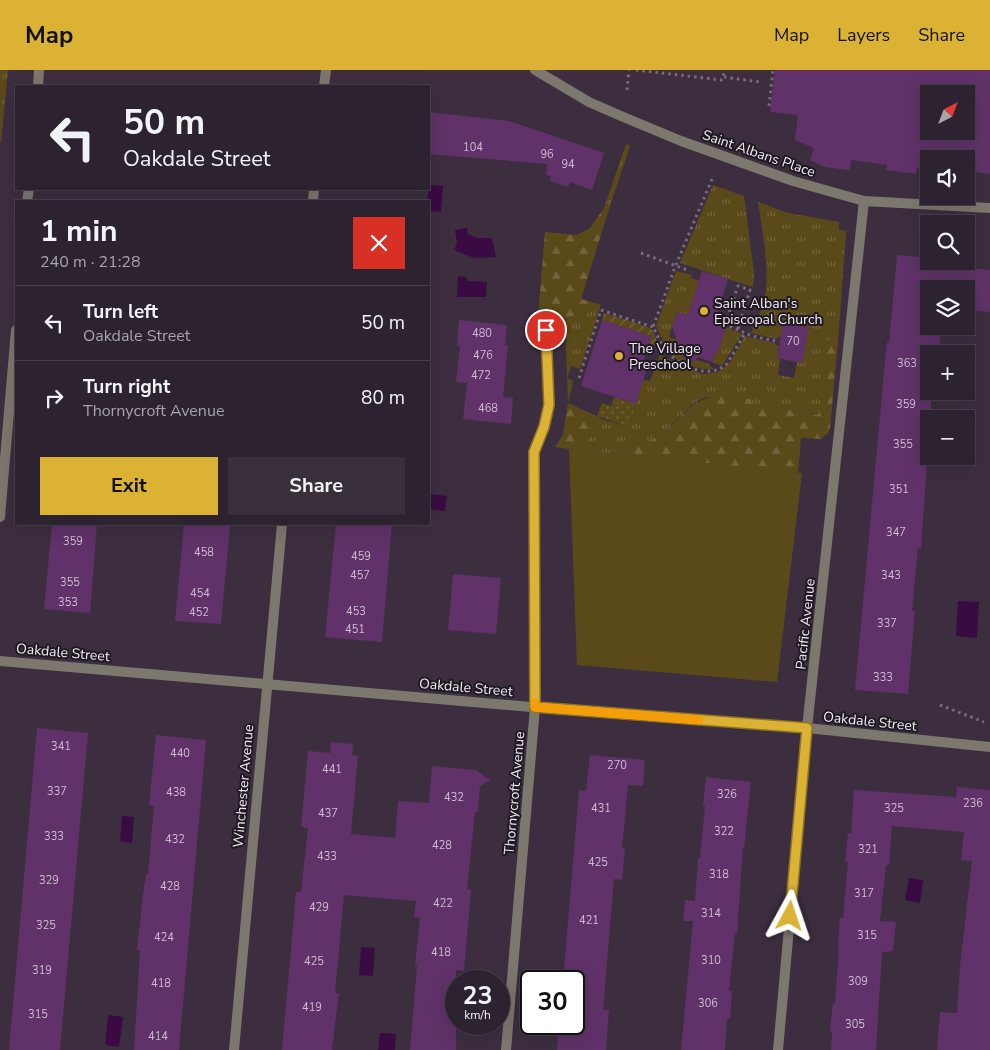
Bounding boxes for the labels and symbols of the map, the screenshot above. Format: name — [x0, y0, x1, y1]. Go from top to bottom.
north arrow — [920, 85, 975, 140]
street label: Saint Albans Place — [700, 125, 818, 182]
house number: 104 — [463, 140, 483, 155]
house number: 96 — [540, 147, 554, 162]
house number: 94 — [561, 157, 575, 172]
place label: Saint Alban's Episcopal Church — [714, 294, 822, 329]
marker: Saint Alban's Episcopal Church — [698, 305, 710, 317]
pin — [525, 309, 567, 351]
house number: 480 — [472, 326, 492, 341]
house number: 70 — [786, 334, 800, 349]
place label: The Village Preschool — [629, 339, 701, 374]
house number: 476 — [473, 348, 493, 363]
marker: The Village Preschool — [613, 350, 625, 362]
house number: 363 — [897, 356, 917, 371]
house number: 472 — [471, 368, 491, 383]
house number: 359 — [896, 397, 916, 412]
house number: 468 — [478, 401, 498, 416]
house number: 355 — [893, 437, 913, 452]
house number: 351 — [889, 482, 909, 497]
house number: 347 — [886, 525, 906, 540]
house number: 359 — [63, 534, 83, 549]
house number: 458 — [194, 545, 214, 560]
house number: 459 — [351, 549, 371, 564]
house number: 457 — [350, 568, 370, 583]
house number: 343 — [881, 568, 901, 583]
house number: 355 — [60, 575, 80, 590]
street label: Pacific Avenue — [791, 578, 820, 670]
house number: 454 — [190, 586, 210, 601]
house number: 353 — [58, 595, 78, 610]
house number: 453 — [346, 604, 366, 619]
house number: 452 — [189, 605, 209, 620]
house number: 337 — [877, 616, 897, 631]
house number: 451 — [345, 622, 365, 637]
street label: Oakdale Street — [15, 639, 111, 666]
house number: 333 — [873, 670, 893, 685]
street label: Oakdale Street — [418, 674, 514, 701]
street label: Oakdale Street — [822, 707, 918, 736]
street label: Winchester Avenue — [229, 724, 258, 848]
street label: Thornycroft Avenue — [500, 731, 529, 856]
house number: 341 — [51, 739, 71, 754]
house number: 440 — [170, 746, 190, 761]
house number: 270 — [607, 758, 627, 773]
house number: 441 — [322, 762, 342, 777]
house number: 337 — [47, 784, 67, 799]
house number: 438 — [166, 785, 186, 800]
house number: 326 — [717, 787, 737, 802]
house number: 432 — [444, 790, 464, 805]
house number: 236 — [963, 796, 983, 811]
house number: 431 — [591, 801, 611, 816]
house number: 325 — [884, 801, 904, 816]
house number: 437 — [318, 806, 338, 821]
house number: 322 — [714, 824, 734, 839]
house number: 333 — [44, 829, 64, 844]
house number: 432 — [165, 832, 185, 847]
house number: 428 — [432, 838, 452, 853]
house number: 321 — [858, 842, 878, 857]
house number: 433 — [317, 849, 337, 864]
house number: 425 — [588, 855, 608, 870]
house number: 318 — [709, 867, 729, 882]
house number: 329 — [39, 873, 59, 888]
house number: 428 — [160, 879, 180, 894]
house number: 317 — [854, 886, 874, 901]
position arrow — [763, 889, 815, 941]
house number: 422 — [433, 896, 453, 911]
house number: 429 — [309, 900, 329, 915]
house number: 314 — [701, 906, 721, 921]
house number: 421 — [579, 913, 599, 928]
house number: 325 — [36, 918, 56, 933]
house number: 315 — [857, 928, 877, 943]
house number: 424 — [154, 930, 174, 945]
house number: 418 — [431, 945, 451, 960]
house number: 310 — [701, 953, 721, 968]
house number: 425 — [304, 954, 324, 969]
house number: 319 — [32, 963, 52, 978]
speed limit sign: 30 — [520, 970, 585, 1035]
house number: 309 — [848, 974, 868, 989]
house number: 418 — [151, 976, 171, 991]
house number: 306 — [698, 996, 718, 1011]
house number: 419 — [302, 1000, 322, 1015]
house number: 315 — [28, 1007, 48, 1022]
house number: 305 — [845, 1017, 865, 1032]
house number: 414 — [148, 1029, 168, 1044]

